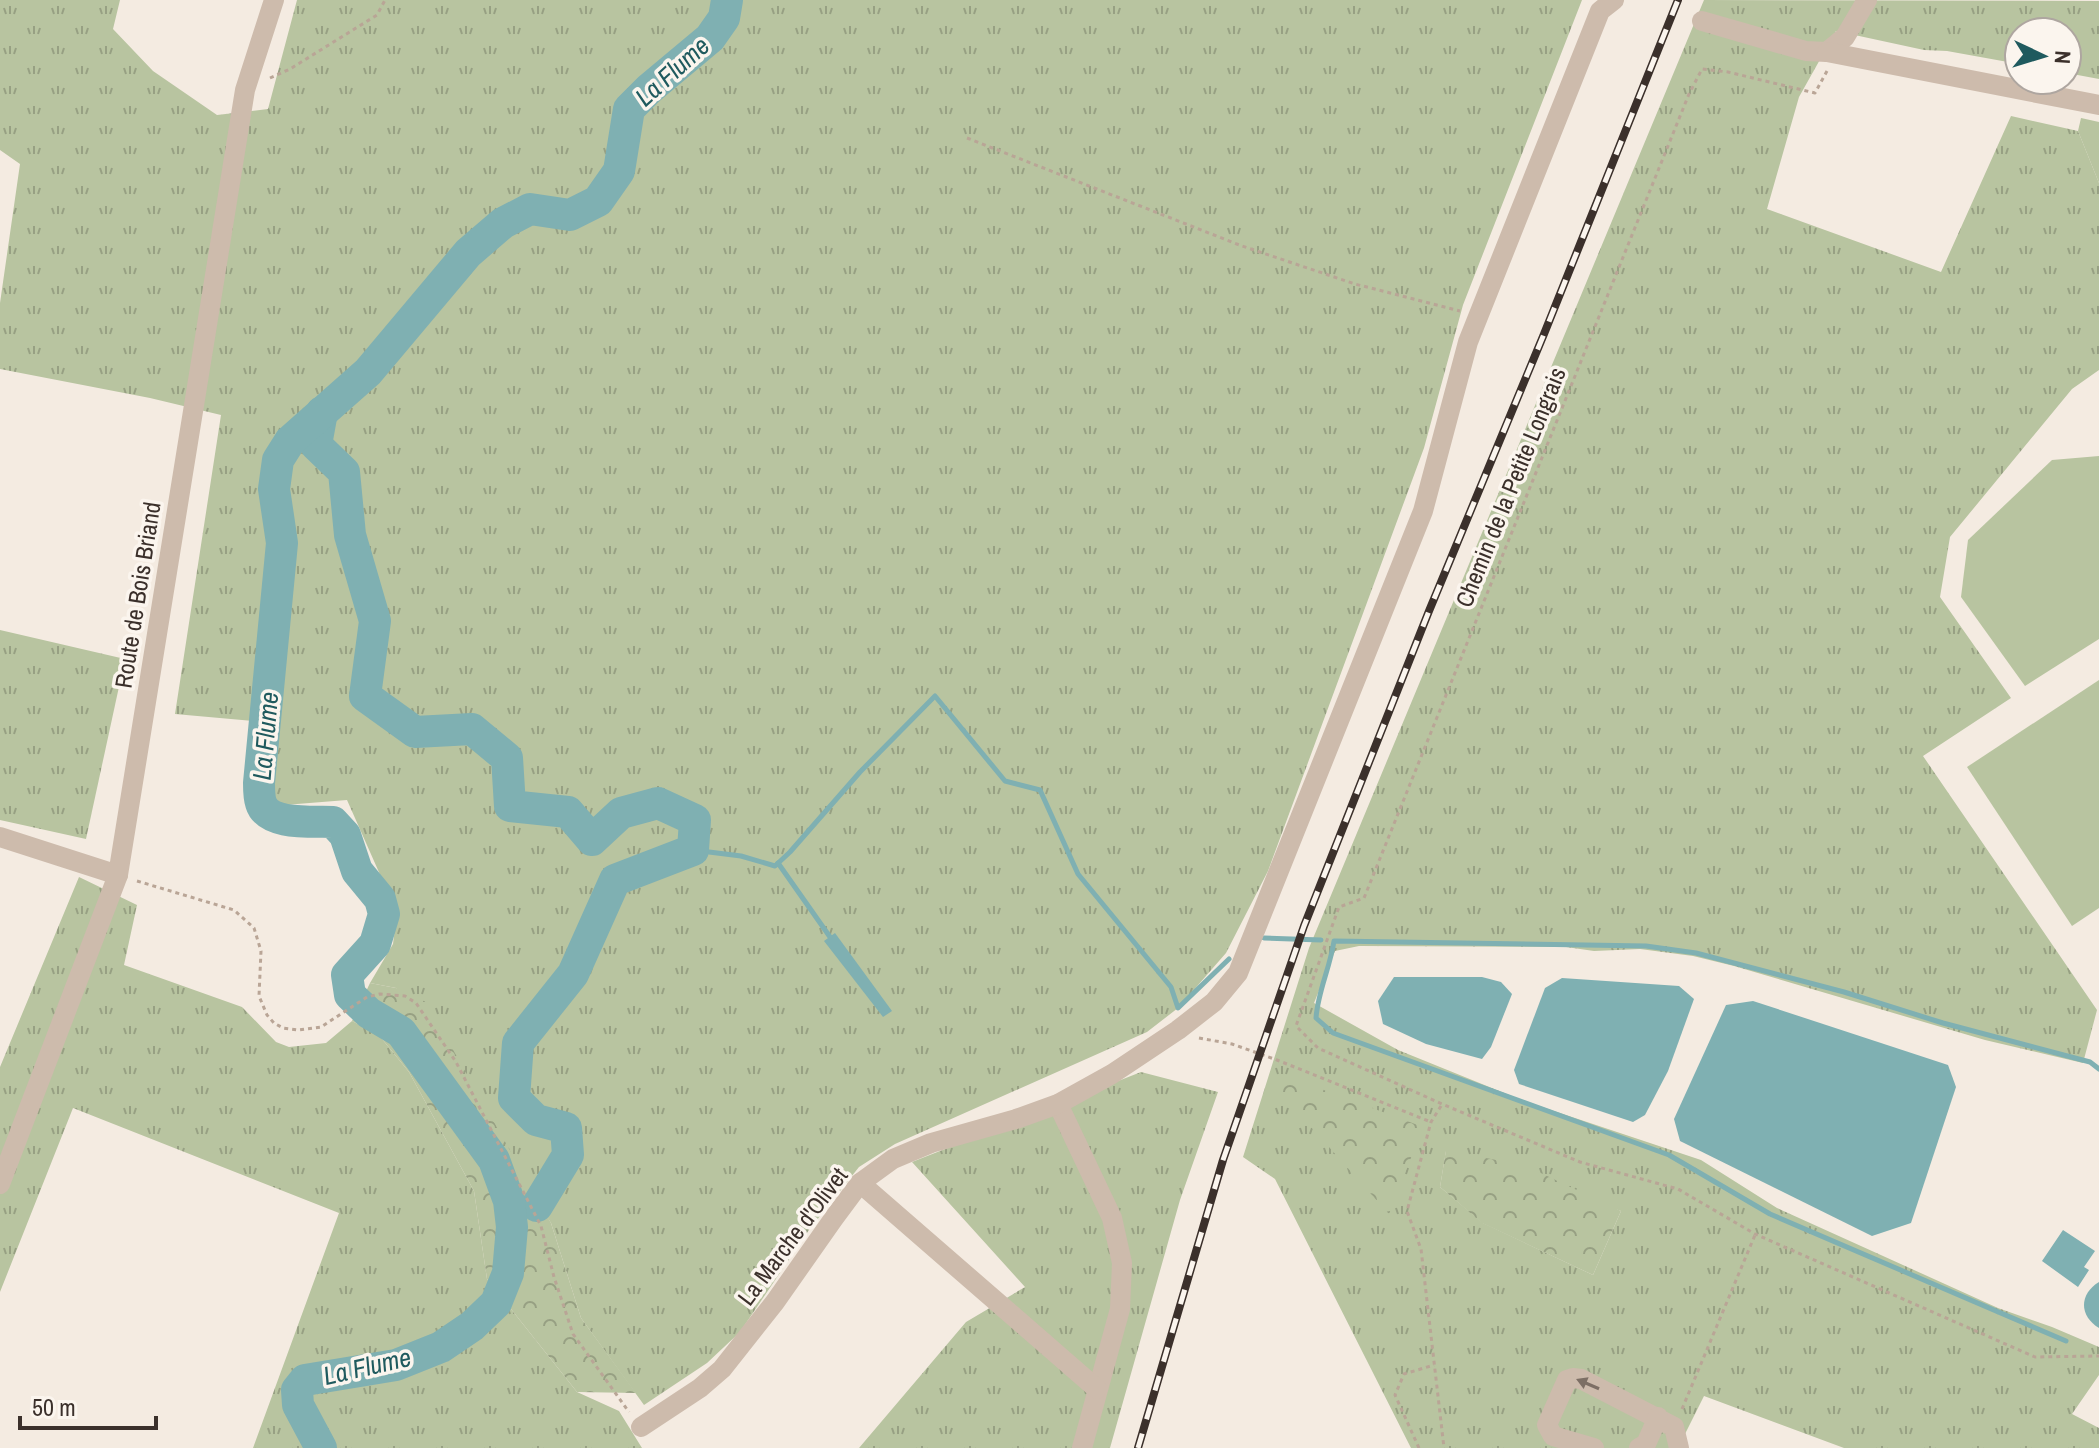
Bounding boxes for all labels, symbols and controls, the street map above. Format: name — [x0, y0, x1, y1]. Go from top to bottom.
north arrow — [2003, 16, 2083, 96]
water label: La Flume — [627, 28, 717, 114]
text: N — [2048, 50, 2078, 65]
street label: Chemin de la Petite Longrais — [1447, 362, 1573, 612]
street label: Route de Bois Briand — [106, 500, 168, 690]
water label: La Flume — [244, 690, 286, 782]
street label: La Marche d'Olivet — [730, 1160, 855, 1311]
water label: La Flume — [320, 1339, 414, 1393]
one-way arrow — [1576, 1377, 1600, 1390]
scale bar — [20, 1380, 156, 1430]
text: 50 m — [32, 1391, 76, 1423]

